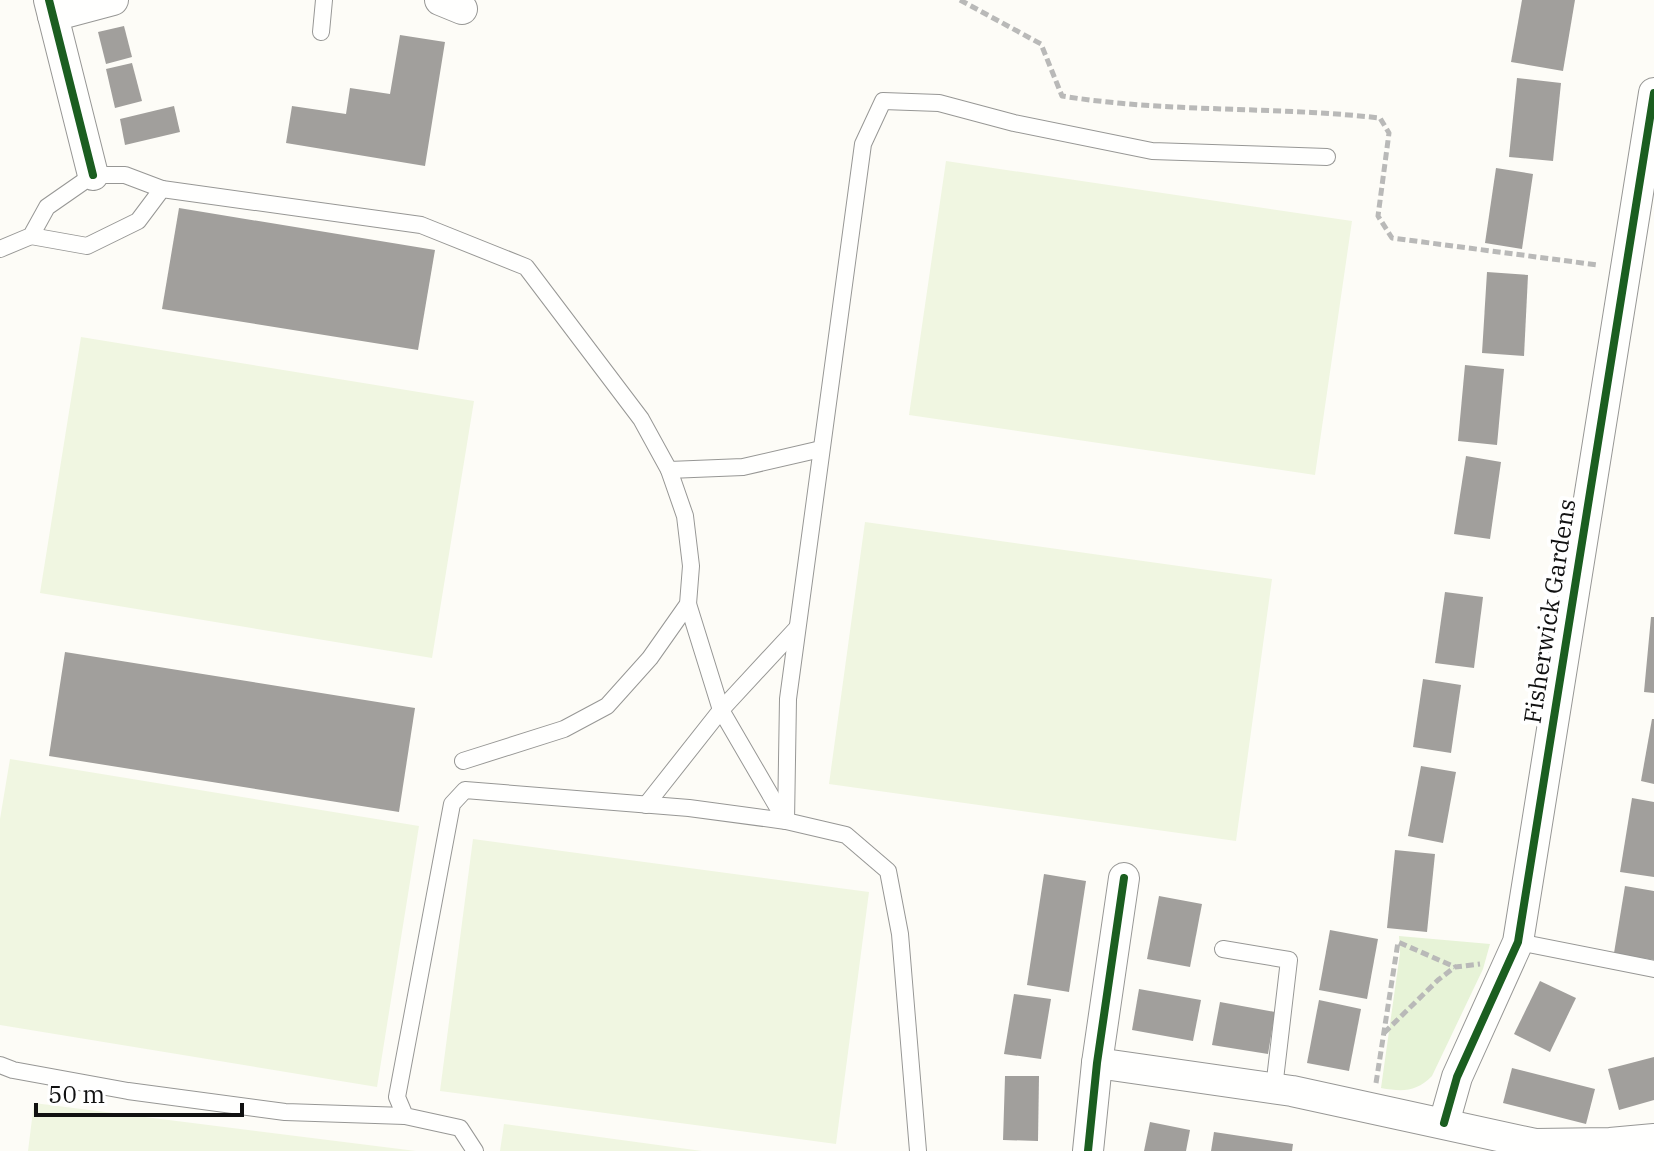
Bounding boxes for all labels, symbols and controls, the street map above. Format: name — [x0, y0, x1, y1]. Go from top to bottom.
street label: Fisherwick Gardens — [1515, 496, 1583, 726]
scale bar — [36, 1067, 242, 1117]
text: 50 m — [48, 1078, 105, 1110]

